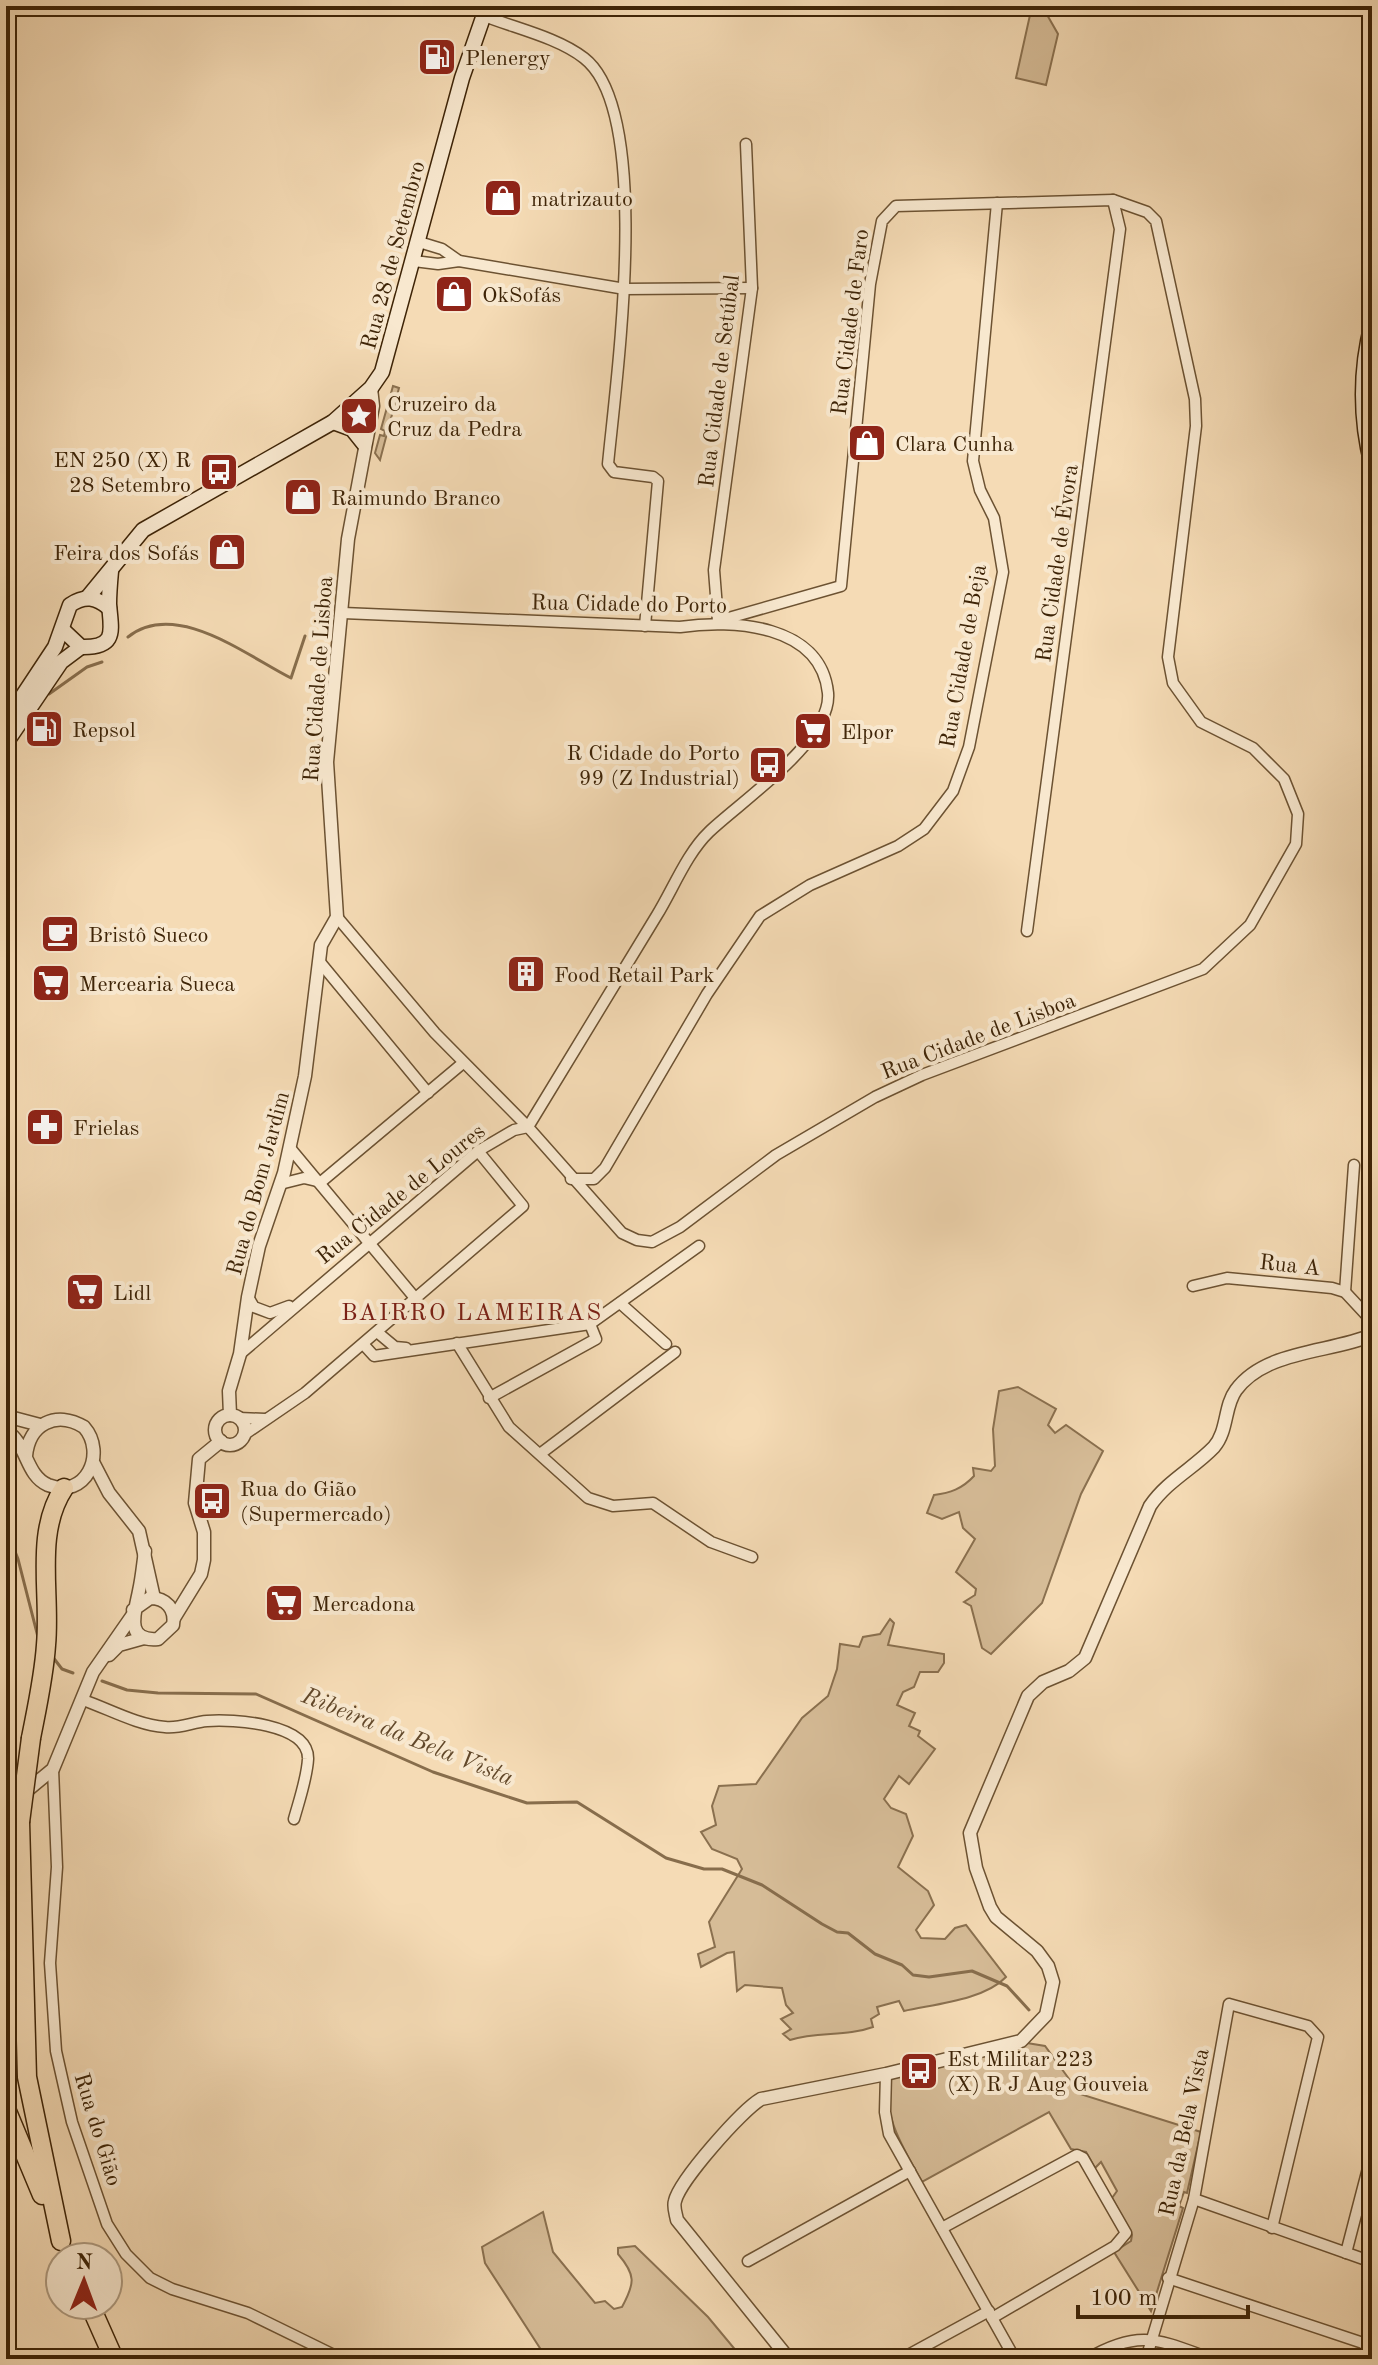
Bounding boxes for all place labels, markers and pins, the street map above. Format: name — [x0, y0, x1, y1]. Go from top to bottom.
fuel station icon: Plenergy — [416, 36, 458, 78]
place label: Plenergy — [465, 48, 551, 70]
shop icon: matrizauto — [482, 177, 524, 219]
place label: matrizauto — [531, 189, 633, 211]
shop icon: OkSofás — [433, 273, 475, 315]
place label: OkSofás — [482, 285, 561, 307]
place label: Cruzeiro da Cruz da Pedra — [387, 394, 522, 441]
place icon: Cruzeiro da Cruz da Pedra — [338, 395, 380, 437]
shop icon: Clara Cunha — [846, 422, 888, 464]
place label: Clara Cunha — [895, 434, 1014, 456]
place label: EN 250 (X) R 28 Setembro — [54, 450, 191, 497]
bus stop icon: EN 250 (X) R 28 Setembro — [198, 451, 240, 493]
shop icon: Raimundo Branco — [282, 476, 324, 518]
place label: Raimundo Branco — [331, 488, 501, 510]
shop icon: Feira dos Sofás — [206, 531, 248, 573]
place label: Feira dos Sofás — [53, 543, 199, 565]
fuel station icon: Repsol — [23, 708, 65, 750]
supermarket icon: Elpor — [792, 710, 834, 752]
place label: Repsol — [72, 720, 136, 742]
place label: Elpor — [841, 722, 893, 744]
place label: R Cidade do Porto 99 (Z Industrial) — [566, 743, 740, 790]
bus stop icon: R Cidade do Porto 99 (Z Industrial) — [747, 744, 789, 786]
cafe icon: Bristô Sueco — [39, 913, 81, 955]
place label: Bristô Sueco — [88, 925, 208, 947]
building icon: Food Retail Park — [505, 953, 547, 995]
supermarket icon: Mercearia Sueca — [30, 962, 72, 1004]
place label: Food Retail Park — [554, 965, 715, 987]
place label: Mercearia Sueca — [79, 974, 235, 996]
pharmacy icon: Frielas — [24, 1106, 66, 1148]
place label: Frielas — [73, 1118, 139, 1140]
supermarket icon: Lidl — [64, 1271, 106, 1313]
place label: Lidl — [113, 1283, 151, 1305]
place label: Rua do Gião (Supermercado) — [240, 1479, 392, 1526]
bus stop icon: Rua do Gião (Supermercado) — [191, 1480, 233, 1522]
supermarket icon: Mercadona — [263, 1582, 305, 1624]
place label: Mercadona — [312, 1594, 415, 1616]
place label: Est Militar 223 (X) R J Aug Gouveia — [947, 2049, 1149, 2096]
bus stop icon: Est Militar 223 (X) R J Aug Gouveia — [898, 2050, 940, 2092]

